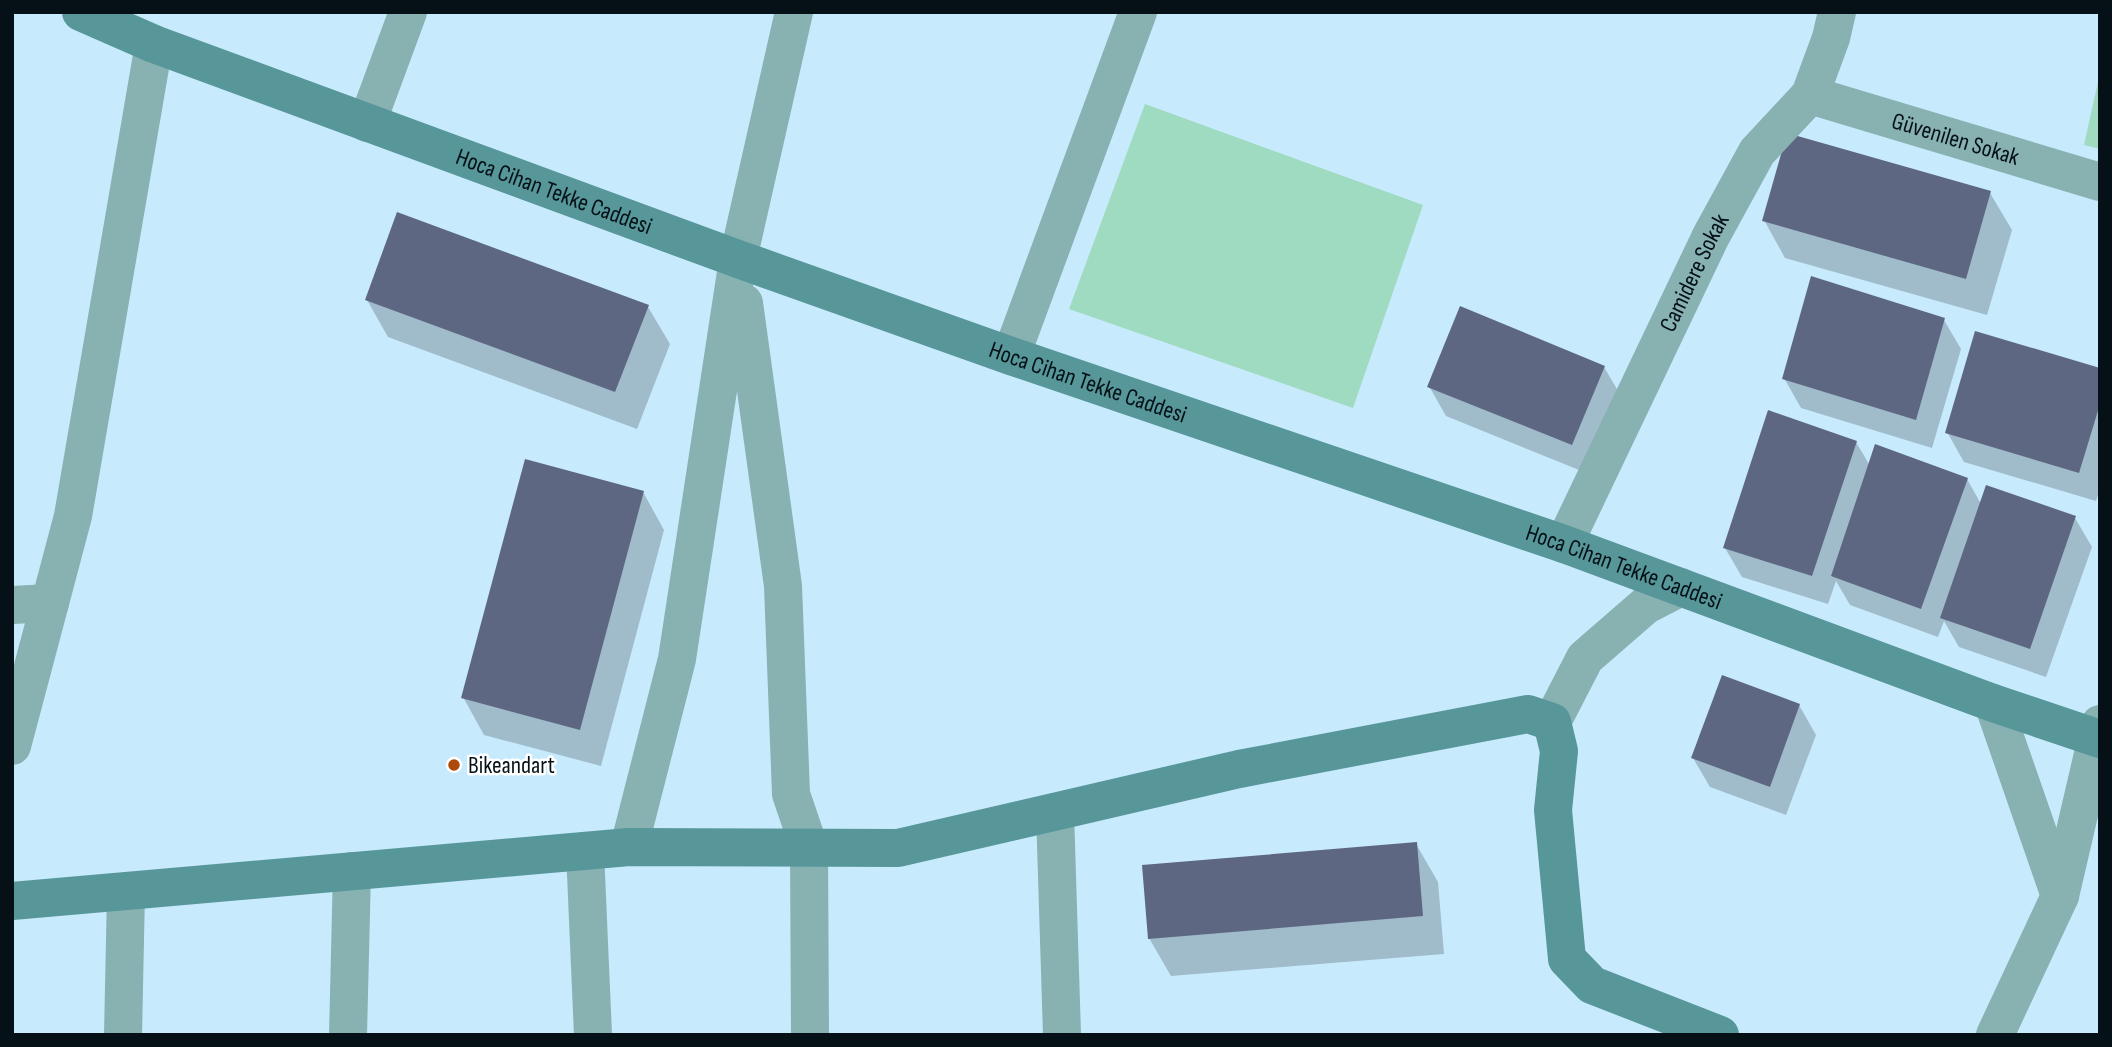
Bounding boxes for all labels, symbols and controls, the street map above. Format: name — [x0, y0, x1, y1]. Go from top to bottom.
street label: Güvenilen Sokak — [1888, 106, 2023, 171]
street label: Hoca Cihan Tekke Caddesi — [452, 142, 656, 241]
street label: Camidere Sokak — [1653, 208, 1735, 336]
street label: Hoca Cihan Tekke Caddesi — [985, 335, 1191, 429]
street label: Hoca Cihan Tekke Caddesi — [1522, 518, 1726, 616]
place label: Bikeandart — [468, 751, 555, 780]
marker: Bikeandart — [446, 757, 462, 773]

